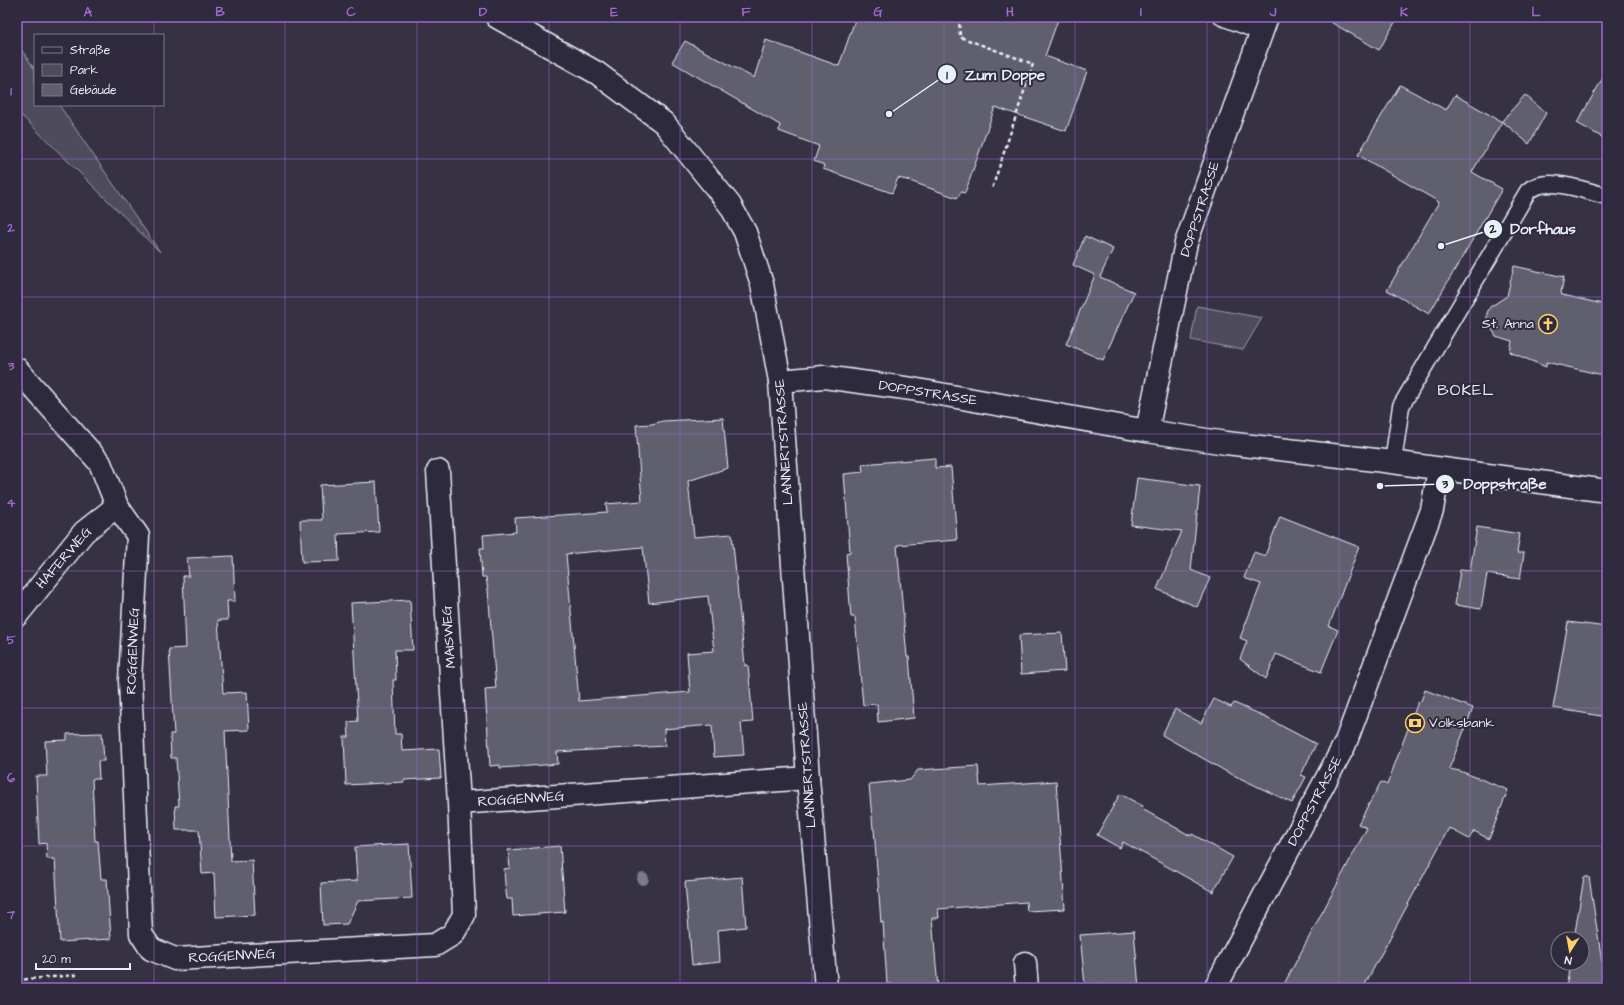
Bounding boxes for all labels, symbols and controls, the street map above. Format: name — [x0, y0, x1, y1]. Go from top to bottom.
text: A — [84, 3, 93, 21]
text: B — [215, 3, 225, 21]
text: C — [346, 3, 356, 21]
text: D — [479, 3, 488, 21]
text: E — [610, 3, 618, 21]
text: F — [741, 3, 751, 21]
text: G — [873, 3, 883, 21]
text: H — [1006, 3, 1014, 21]
text: I — [1140, 3, 1142, 21]
text: J — [1269, 3, 1277, 21]
text: K — [1400, 3, 1408, 21]
text: L — [1531, 3, 1541, 21]
legend — [34, 34, 164, 106]
text: Straße — [70, 42, 111, 59]
callout: Zum Doppe — [937, 61, 1053, 88]
text: Park — [70, 62, 98, 79]
text: Zum Doppe — [965, 65, 1045, 86]
text: 1 — [946, 67, 948, 84]
text: 1 — [10, 82, 12, 100]
text: Gebäude — [70, 82, 117, 99]
street label: DOPPSTRASSE — [1175, 158, 1225, 259]
callout: Dorfhaus — [1483, 215, 1584, 242]
text: 2 — [6, 219, 15, 237]
text: Dorfhaus — [1510, 219, 1576, 240]
text: 2 — [1489, 221, 1497, 238]
church icon: St. Anna — [1537, 313, 1559, 335]
place label: St. Anna — [1482, 314, 1534, 334]
text: 3 — [7, 357, 15, 375]
street label: DOPPSTRASSE — [877, 375, 979, 411]
street label: LANNERTSTRASSE — [770, 378, 798, 506]
district label: BOKEL — [1437, 379, 1495, 401]
callout: Doppstraße — [1435, 471, 1554, 498]
text: Doppstraße — [1463, 474, 1547, 495]
text: 3 — [1441, 476, 1449, 493]
text: 4 — [7, 494, 16, 512]
street label: HAFERWEG — [31, 522, 97, 593]
street label: MAISWEG — [437, 605, 461, 669]
street label: ROGGENWEG — [121, 607, 145, 695]
text: 5 — [6, 631, 16, 649]
street label: LANNERTSTRASSE — [793, 701, 821, 829]
bank icon: Volksbank — [1404, 712, 1426, 734]
place label: Volksbank — [1429, 713, 1494, 733]
street label: DOPPSTRASSE — [1283, 752, 1347, 850]
text: 6 — [7, 769, 16, 787]
street label: ROGGENWEG — [477, 786, 565, 812]
text: 7 — [6, 906, 16, 924]
north arrow — [1550, 931, 1590, 971]
street label: ROGGENWEG — [188, 944, 276, 968]
scale bar — [36, 945, 130, 971]
text: 20 m — [42, 951, 71, 968]
text: N — [1563, 952, 1573, 968]

